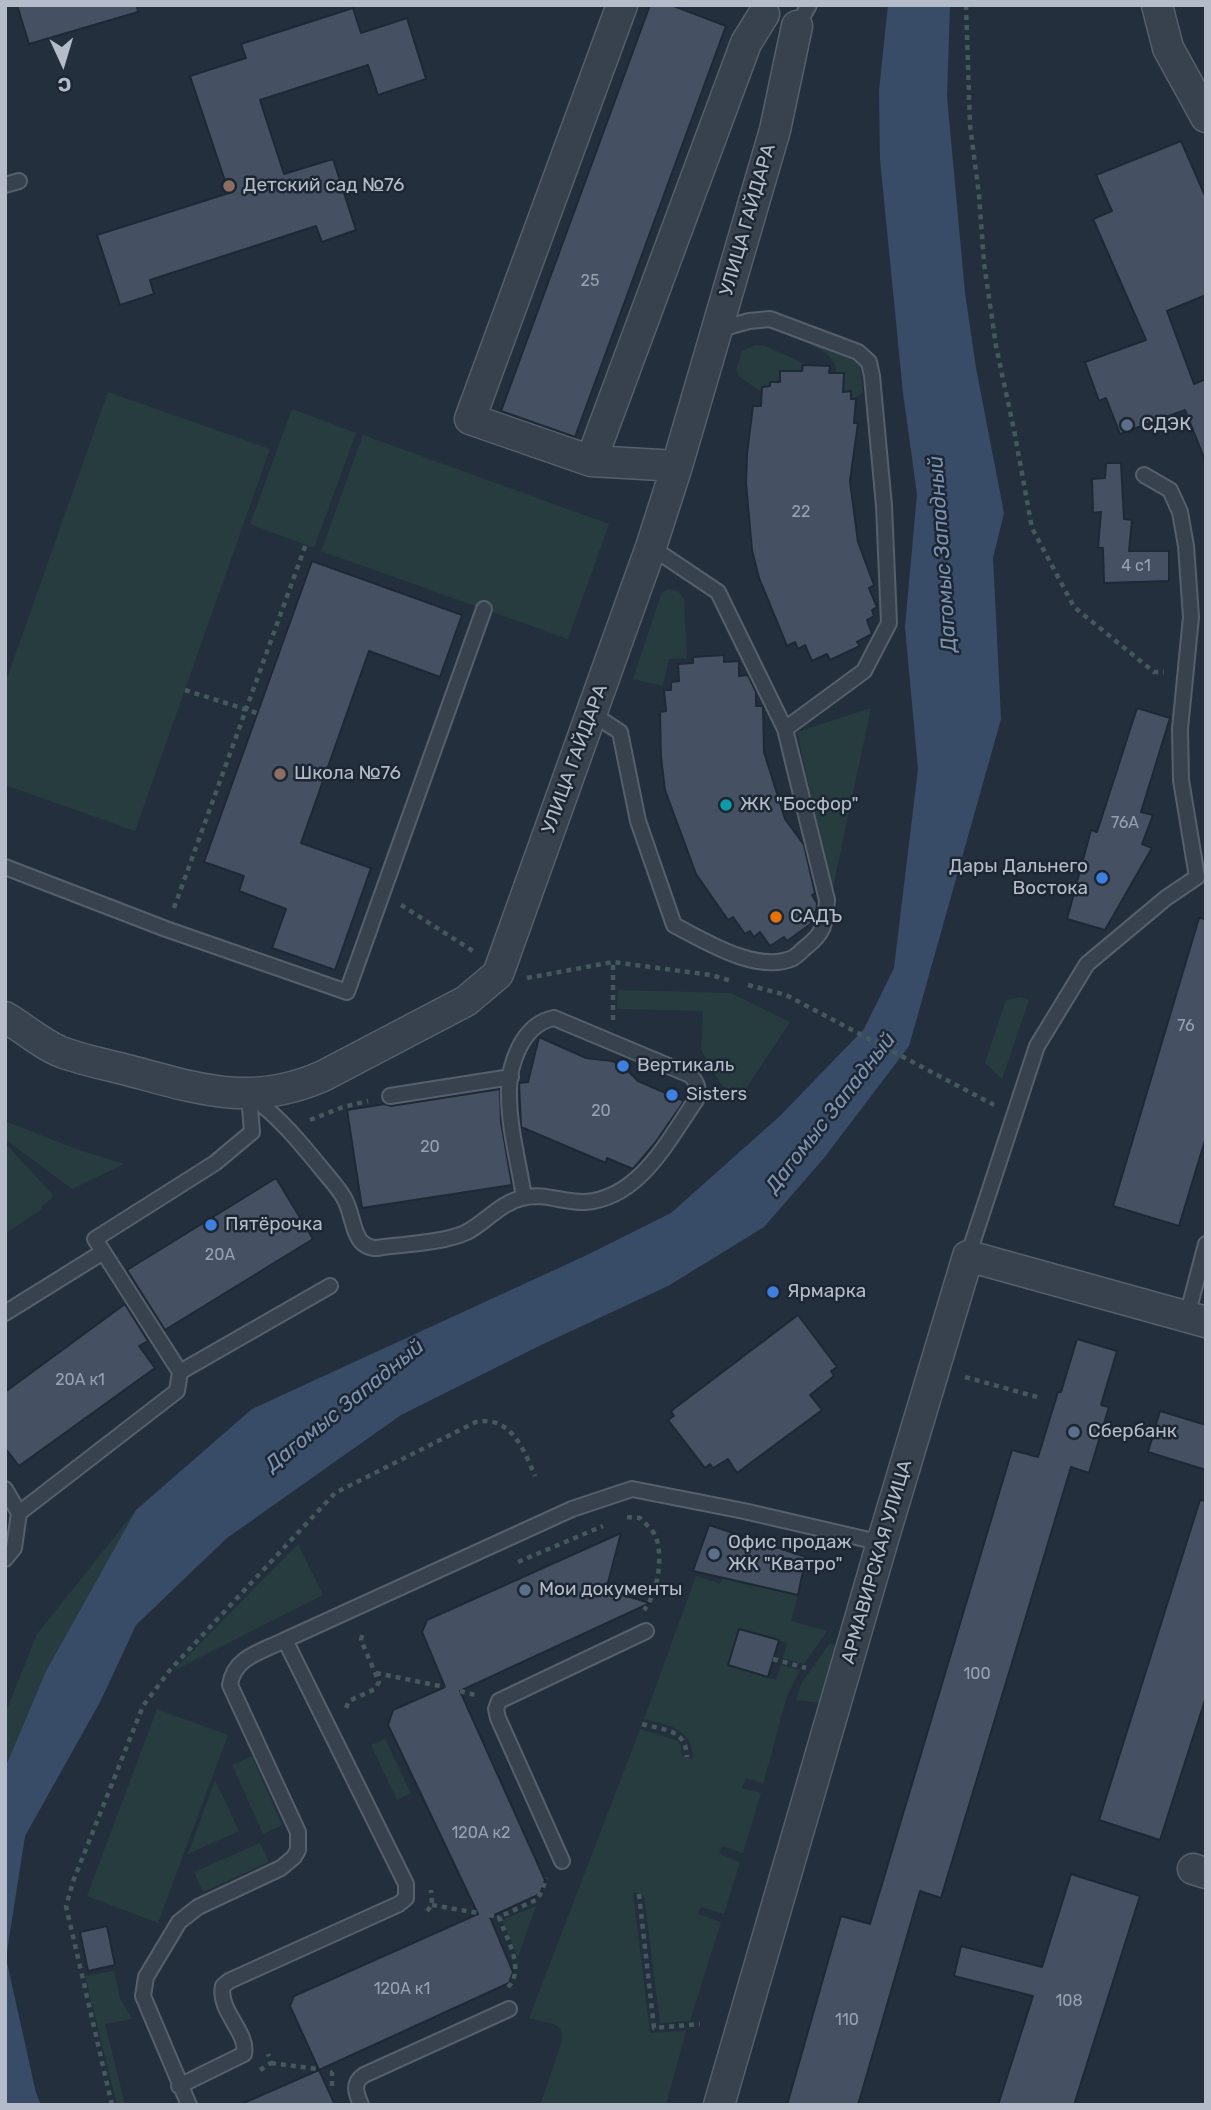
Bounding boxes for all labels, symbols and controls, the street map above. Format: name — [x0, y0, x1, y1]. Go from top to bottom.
north arrow — [28, 28, 98, 98]
text: С — [57, 73, 72, 96]
street label: УЛИЦА ГАЙДАРА — [715, 141, 781, 299]
place label: Детский сад №76 — [243, 175, 405, 197]
marker: Детский сад №76 — [221, 178, 237, 194]
house number: 25 — [581, 271, 599, 291]
place label: СДЭК — [1141, 414, 1191, 436]
marker: СДЭК — [1119, 417, 1135, 433]
water label: Дагомыс Западный — [924, 455, 962, 653]
house number: 22 — [792, 502, 810, 522]
house number: 4 с1 — [1121, 556, 1151, 576]
street label: УЛИЦА ГАЙДАРА — [537, 681, 613, 837]
place label: Школа №76 — [294, 763, 401, 785]
marker: Школа №76 — [272, 766, 288, 782]
place label: ЖК "Босфор" — [740, 794, 859, 816]
marker: ЖК "Босфор" — [718, 797, 734, 813]
house number: 76А — [1111, 813, 1139, 833]
place label: Дары Дальнего Востока — [949, 856, 1088, 900]
marker: Дары Дальнего Востока — [1094, 870, 1110, 886]
place label: САДЪ — [790, 906, 842, 928]
marker: САДЪ — [768, 909, 784, 925]
house number: 76 — [1177, 1016, 1195, 1036]
water label: Дагомыс Западный — [761, 1028, 901, 1198]
place label: Вертикаль — [637, 1055, 734, 1077]
marker: Вертикаль — [615, 1058, 631, 1074]
place label: Sisters — [686, 1084, 747, 1106]
marker: Sisters — [664, 1087, 680, 1103]
house number: 20 — [591, 1101, 611, 1121]
house number: 20 — [420, 1137, 440, 1157]
place label: Пятёрочка — [225, 1214, 323, 1236]
marker: Пятёрочка — [203, 1217, 219, 1233]
house number: 20А — [205, 1245, 235, 1265]
place label: Ярмарка — [787, 1281, 866, 1303]
marker: Ярмарка — [765, 1284, 781, 1300]
water label: Дагомыс Западный — [261, 1334, 429, 1478]
house number: 20А к1 — [55, 1370, 105, 1390]
place label: Сбербанк — [1088, 1421, 1177, 1443]
marker: Сбербанк — [1066, 1424, 1082, 1440]
street label: АРМАВИРСКАЯ УЛИЦА — [837, 1457, 917, 1667]
place label: Офис продаж ЖК "Кватро" — [728, 1532, 852, 1576]
marker: Офис продаж ЖК "Кватро" — [706, 1546, 722, 1562]
place label: Мои документы — [539, 1579, 682, 1601]
marker: Мои документы — [517, 1582, 533, 1598]
house number: 100 — [963, 1664, 991, 1684]
house number: 120А к2 — [451, 1823, 511, 1843]
house number: 120А к1 — [374, 1979, 430, 1999]
house number: 108 — [1055, 1991, 1083, 2011]
house number: 110 — [835, 2010, 859, 2030]

